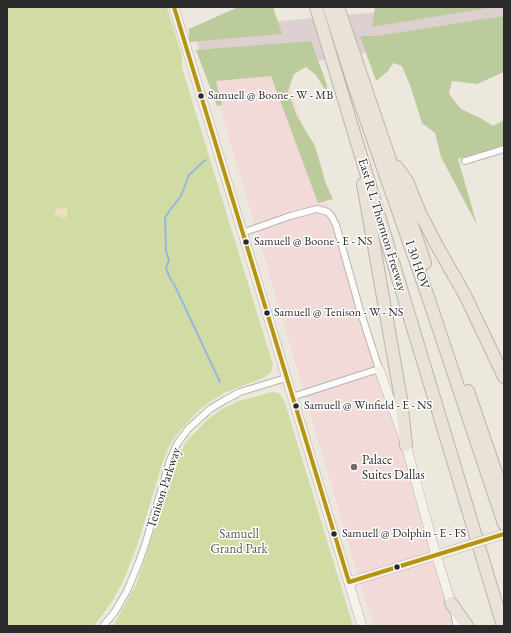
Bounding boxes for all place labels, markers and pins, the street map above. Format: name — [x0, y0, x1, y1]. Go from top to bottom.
place label: Samuell @ Boone - W - MB — [208, 89, 333, 103]
marker: Samuell @ Boone - W - MB — [196, 91, 206, 101]
place label: Samuell @ Boone - E - NS — [254, 235, 372, 249]
marker: Samuell @ Boone - E - NS — [241, 237, 251, 247]
place label: Samuell @ Tenison - W - NS — [274, 306, 403, 320]
marker: Samuell @ Tenison - W - NS — [262, 308, 272, 318]
place label: Samuell @ Winfield - E - NS — [304, 399, 432, 413]
marker: Samuell @ Winfield - E - NS — [291, 401, 301, 411]
place label: Palace Suites Dallas — [362, 452, 425, 483]
marker: Palace Suites Dallas — [349, 462, 359, 472]
place label: Samuell @ Dolphin - E - FS — [342, 527, 466, 541]
marker: Samuell @ Dolphin - E - FS — [329, 529, 339, 539]
unlabelled marker — [392, 562, 402, 572]

